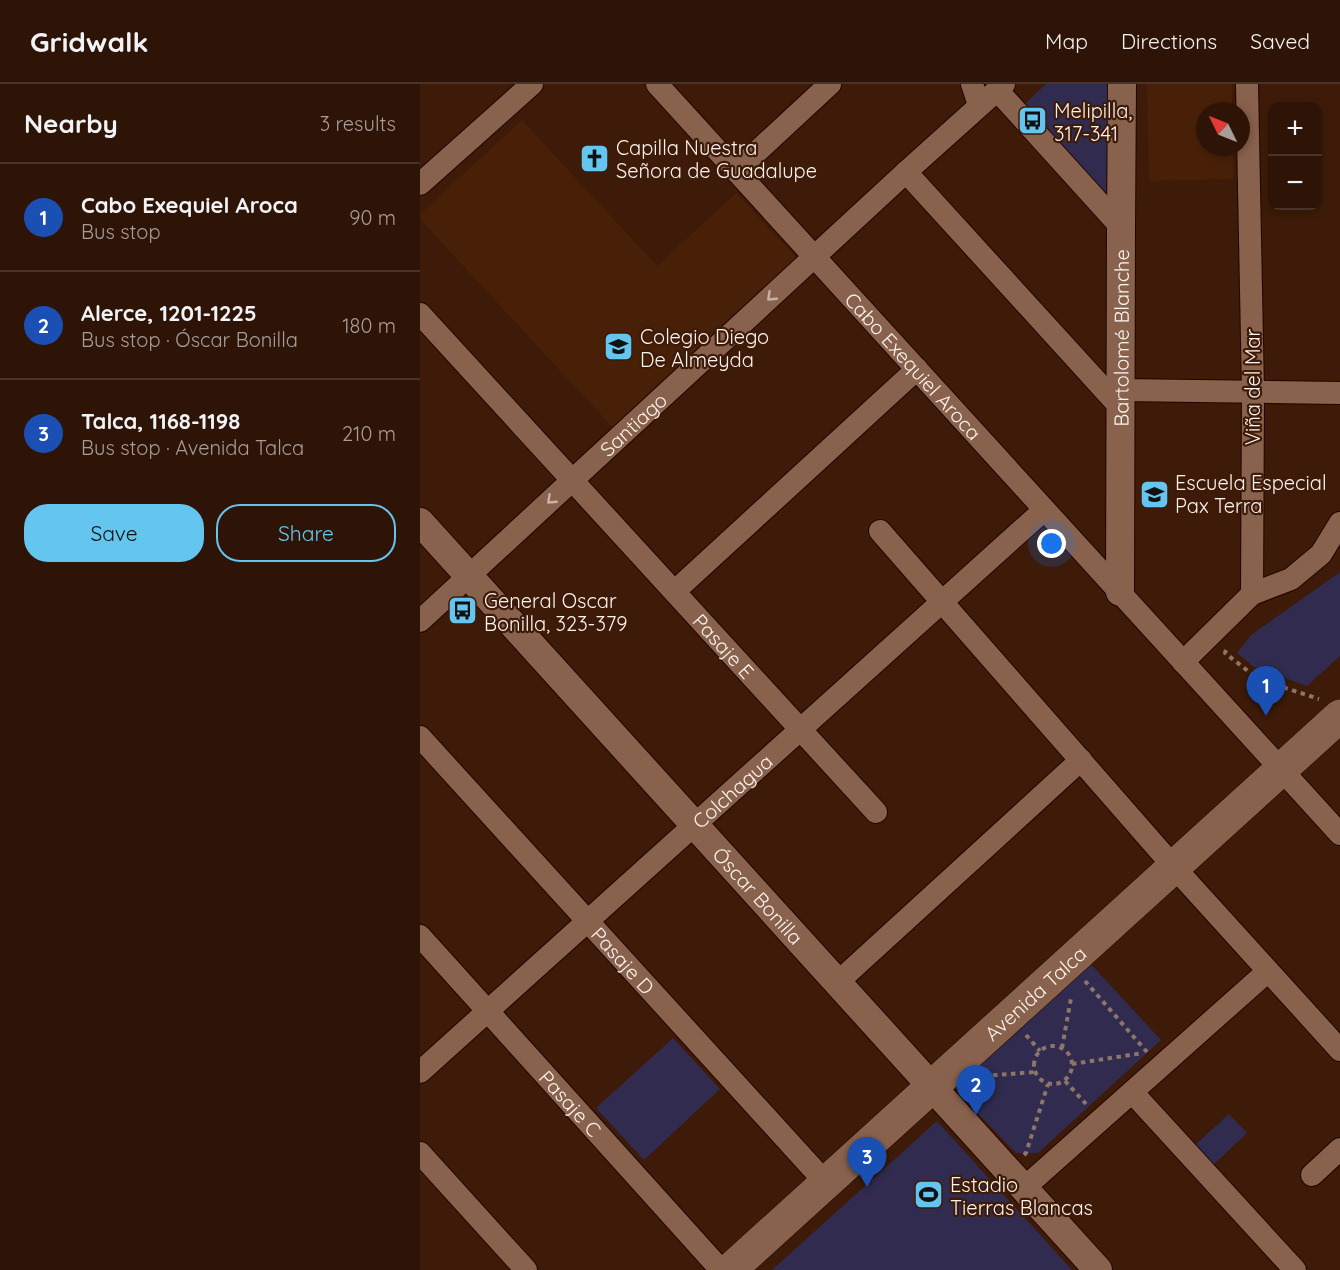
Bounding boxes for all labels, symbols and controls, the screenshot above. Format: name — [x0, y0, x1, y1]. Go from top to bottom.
text: Gridwalk — [30, 24, 149, 59]
text: Map — [1045, 28, 1088, 54]
text: Directions — [1121, 28, 1217, 54]
text: Saved — [1250, 28, 1310, 54]
place label: Melipilla, 317-341 — [1054, 98, 1132, 146]
north arrow — [1196, 102, 1250, 156]
map controls — [1268, 102, 1322, 210]
button: + — [1268, 102, 1322, 156]
bus stop icon: Melipilla, 317-341 — [1017, 105, 1049, 137]
text: Nearby — [24, 107, 118, 140]
text: 3 results — [320, 111, 396, 136]
place label: Capilla Nuestra Señora de Guadalupe — [616, 135, 817, 183]
church icon: Capilla Nuestra Señora de Guadalupe — [579, 142, 611, 174]
button: − — [1268, 156, 1322, 210]
text: Cabo Exequiel Aroca — [81, 191, 298, 219]
text: 1 — [40, 205, 47, 230]
text: 90 m — [349, 205, 396, 230]
text: Bus stop — [81, 219, 161, 244]
street label: Bartolomé Blanche — [1108, 249, 1133, 427]
street label: Cabo Exequiel Aroca — [840, 287, 987, 445]
one-way arrow — [768, 289, 779, 300]
text: Alerce, 1201-1225 — [81, 299, 257, 327]
text: 2 — [38, 313, 49, 338]
text: 180 m — [342, 313, 396, 338]
place label: Colegio Diego De Almeyda — [640, 324, 769, 372]
text: Bus stop · Óscar Bonilla — [81, 327, 298, 352]
street label: Viña del Mar — [1240, 328, 1265, 445]
school or university icon: Colegio Diego De Almeyda — [603, 331, 635, 363]
street label: Santiago — [594, 387, 672, 461]
text: Talca, 1168-1198 — [81, 407, 240, 435]
text: 3 — [38, 421, 49, 446]
text: 210 m — [342, 421, 396, 446]
text: Bus stop · Avenida Talca — [81, 435, 304, 460]
place label: Escuela Especial Pax Terra — [1175, 470, 1326, 518]
school or university icon: Escuela Especial Pax Terra — [1138, 478, 1170, 510]
one-way arrow — [547, 493, 558, 504]
button: Save — [24, 504, 204, 562]
button: Share — [216, 504, 396, 562]
your location — [1037, 529, 1066, 558]
place label: General Oscar Bonilla, 323-379 — [484, 588, 627, 636]
bus stop icon: General Oscar Bonilla, 323-379 — [447, 595, 479, 627]
street label: Pasaje E — [688, 608, 760, 684]
pin: 1 — [1246, 666, 1286, 716]
street label: Colchagua — [687, 748, 777, 833]
street label: Óscar Bonilla — [708, 842, 809, 949]
street label: Pasaje D — [586, 922, 660, 999]
street label: Avenida Talca — [979, 940, 1091, 1046]
street label: Pasaje C — [534, 1065, 607, 1142]
pin: 2 — [956, 1066, 996, 1115]
pin: 3 — [848, 1138, 886, 1187]
place label: Estadio Tierras Blancas — [950, 1172, 1093, 1220]
sports icon: Estadio Tierras Blancas — [913, 1179, 945, 1211]

